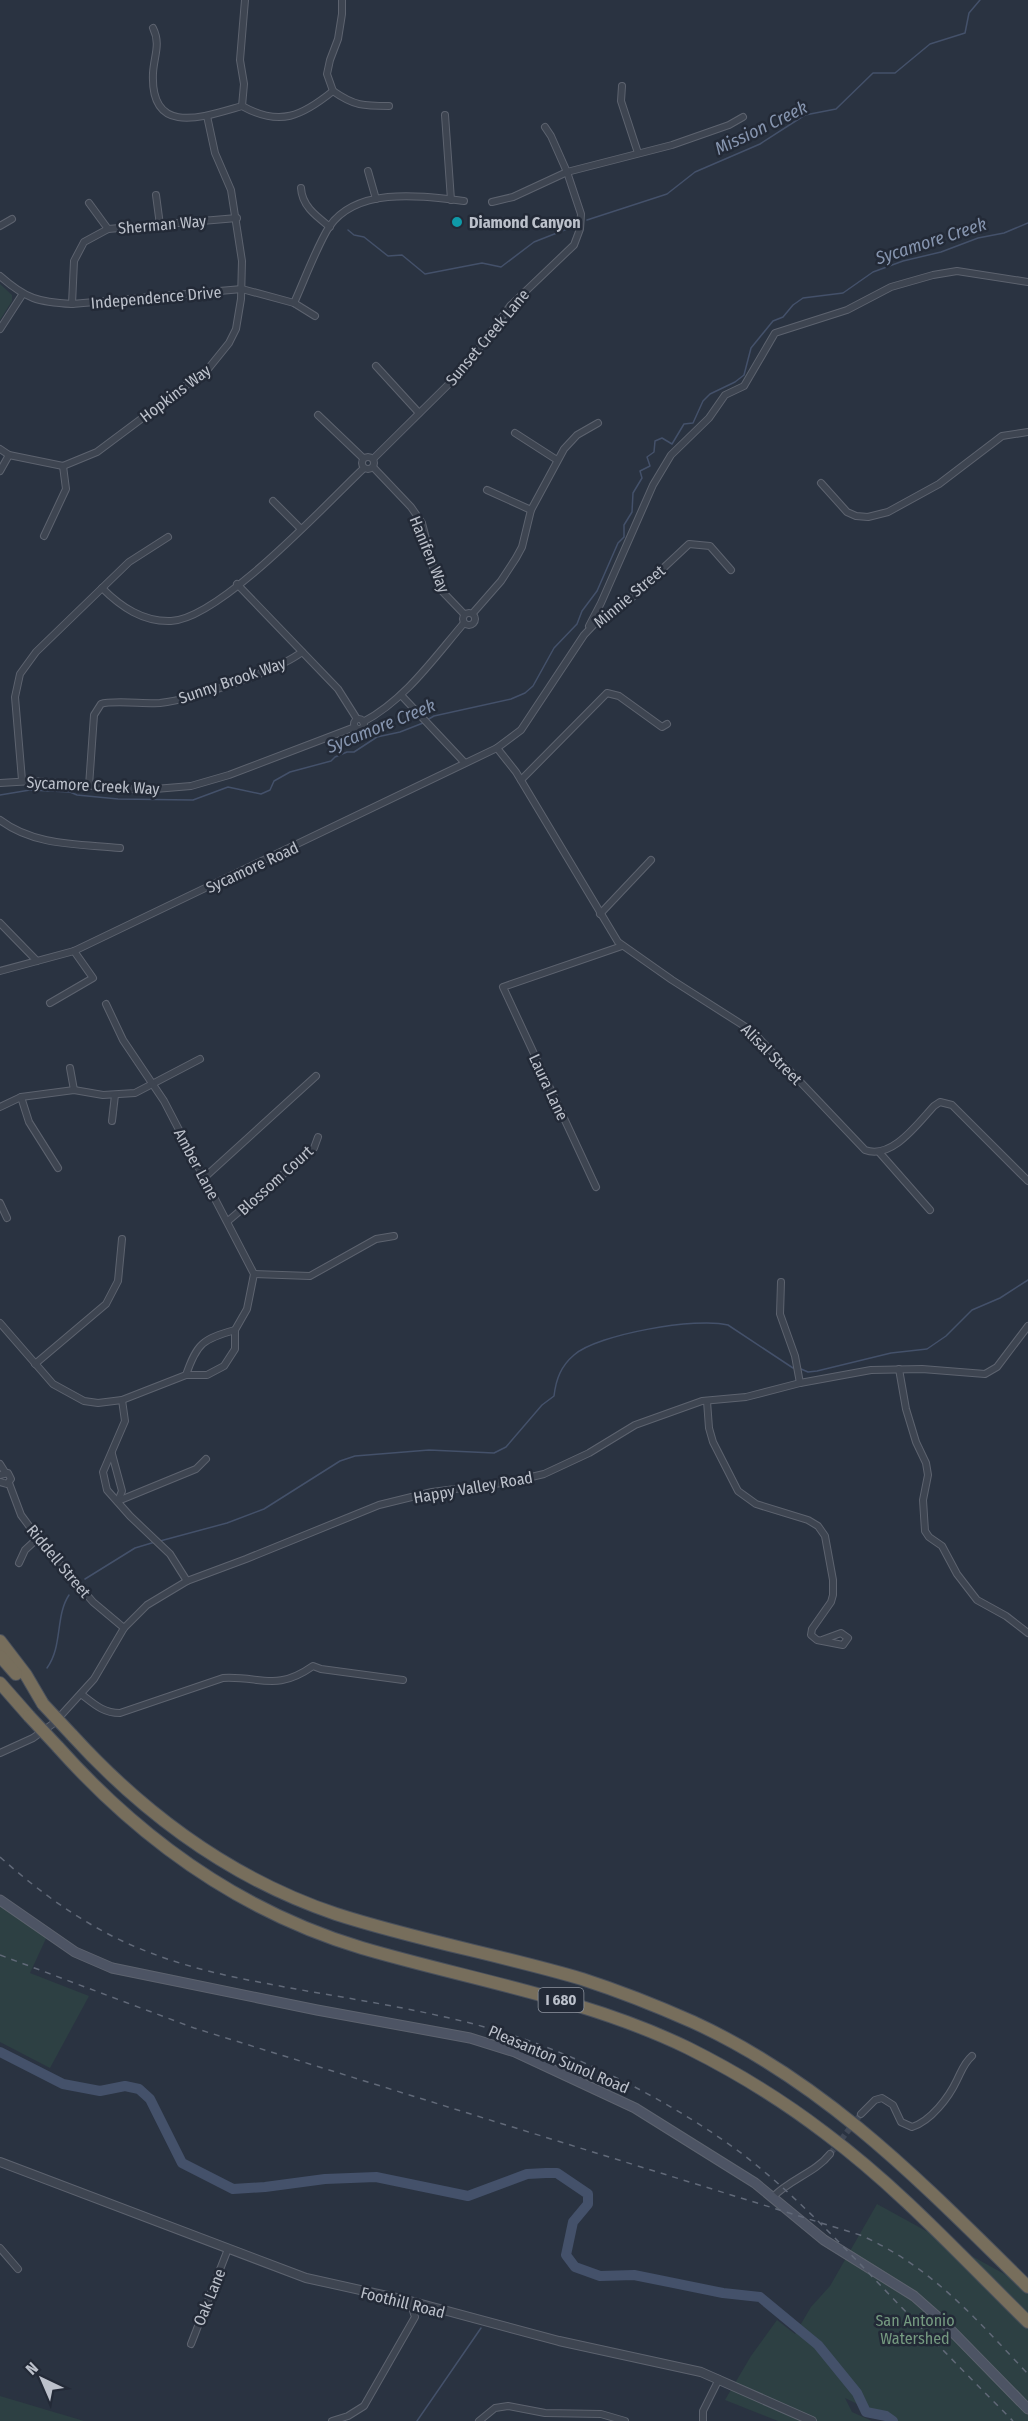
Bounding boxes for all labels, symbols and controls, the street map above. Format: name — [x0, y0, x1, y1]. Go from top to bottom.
water label: Mission Creek — [711, 96, 811, 160]
street label: Sherman Way — [117, 211, 208, 238]
place label: Diamond Canyon — [469, 213, 581, 232]
water label: Sycamore Creek — [872, 213, 989, 270]
marker: Diamond Canyon — [450, 215, 464, 229]
street label: Independence Drive — [90, 282, 222, 313]
street label: Sunset Creek Lane — [442, 285, 533, 389]
street label: Hopkins Way — [136, 360, 215, 426]
street label: Hanifen Way — [406, 513, 454, 596]
street label: Minnie Street — [590, 561, 669, 632]
street label: Sunny Brook Way — [176, 653, 289, 708]
water label: Sycamore Creek — [323, 694, 439, 758]
street label: Sycamore Creek Way — [26, 773, 161, 799]
street label: Sycamore Road — [203, 838, 302, 897]
street label: Alisal Street — [737, 1020, 807, 1089]
street label: Laura Lane — [525, 1051, 572, 1123]
street label: Amber Lane — [170, 1125, 223, 1203]
street label: Blossom Court — [234, 1141, 317, 1219]
street label: Happy Valley Road — [412, 1468, 534, 1507]
street label: Riddell Street — [23, 1521, 95, 1602]
road number: I 680 — [538, 1988, 584, 2012]
street label: Pleasanton Sunol Road — [486, 2021, 632, 2098]
street label: Oak Lane — [189, 2266, 230, 2329]
street label: Foothill Road — [359, 2283, 447, 2322]
park label: San Antonio Watershed — [875, 2311, 955, 2348]
north arrow — [12, 2349, 72, 2409]
text: N — [22, 2358, 42, 2379]

